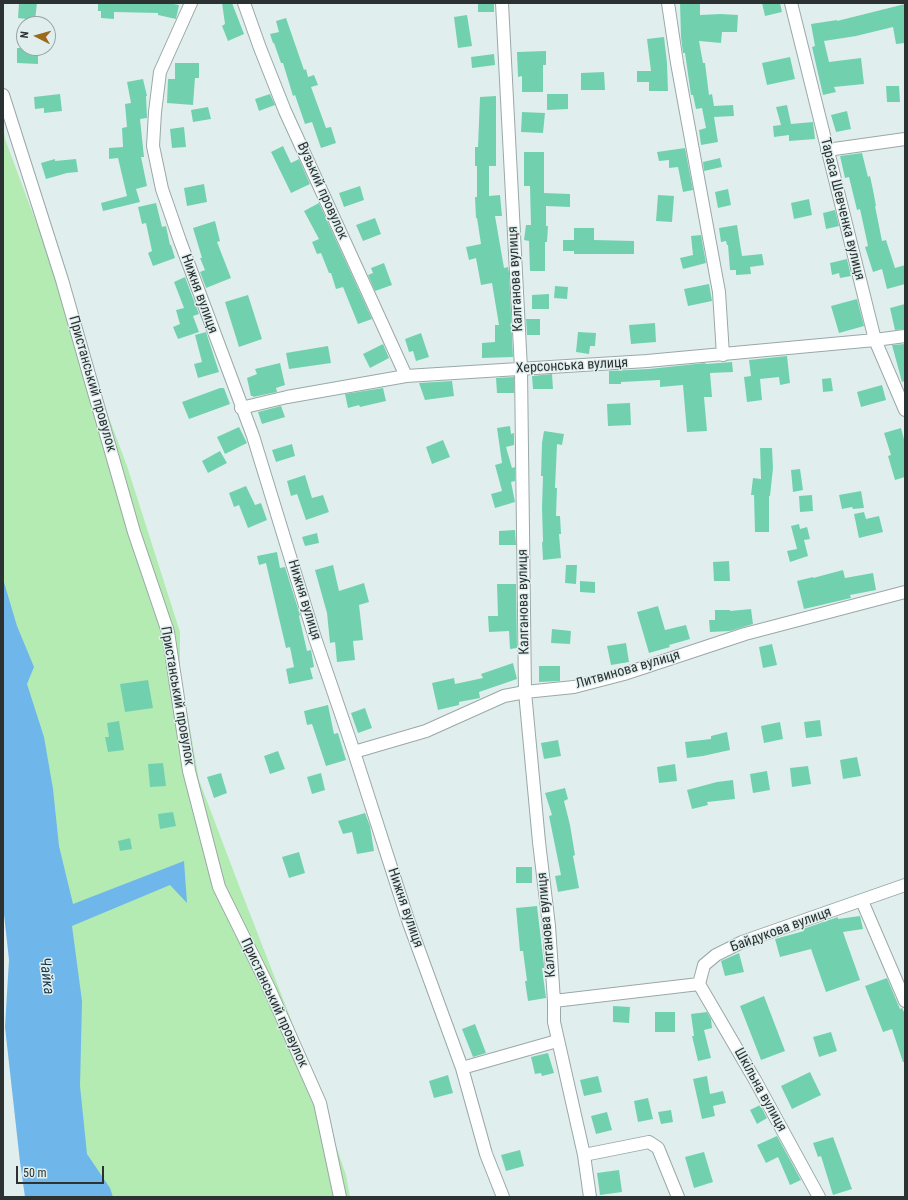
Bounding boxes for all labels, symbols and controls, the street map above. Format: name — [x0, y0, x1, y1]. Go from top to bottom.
north arrow — [16, 16, 56, 56]
text: N — [18, 31, 31, 39]
street label: Тараса Шевченка вулиця — [816, 136, 868, 282]
street label: Вузький провулок — [293, 140, 351, 242]
street label: Калганова вулиця — [505, 226, 527, 332]
street label: Нижня вулиця — [177, 252, 221, 336]
street label: Пристанський провулок — [65, 314, 119, 454]
street label: Херсонська вулиця — [515, 355, 629, 377]
street label: Калганова вулиця — [515, 549, 533, 655]
street label: Нижня вулиця — [284, 558, 324, 642]
street label: Пристанський провулок — [157, 625, 197, 767]
street label: Литвинова вулиця — [574, 647, 682, 693]
street label: Нижня вулиця — [384, 866, 426, 950]
street label: Калганова вулиця — [534, 872, 560, 978]
street label: Байдукова вулиця — [728, 904, 834, 956]
street label: Пристанський провулок — [237, 936, 311, 1070]
water label: Чайка — [35, 957, 57, 995]
street label: Шкільна вулиця — [730, 1045, 790, 1135]
scale bar — [18, 1158, 106, 1184]
text: 50 m — [23, 1166, 47, 1180]

